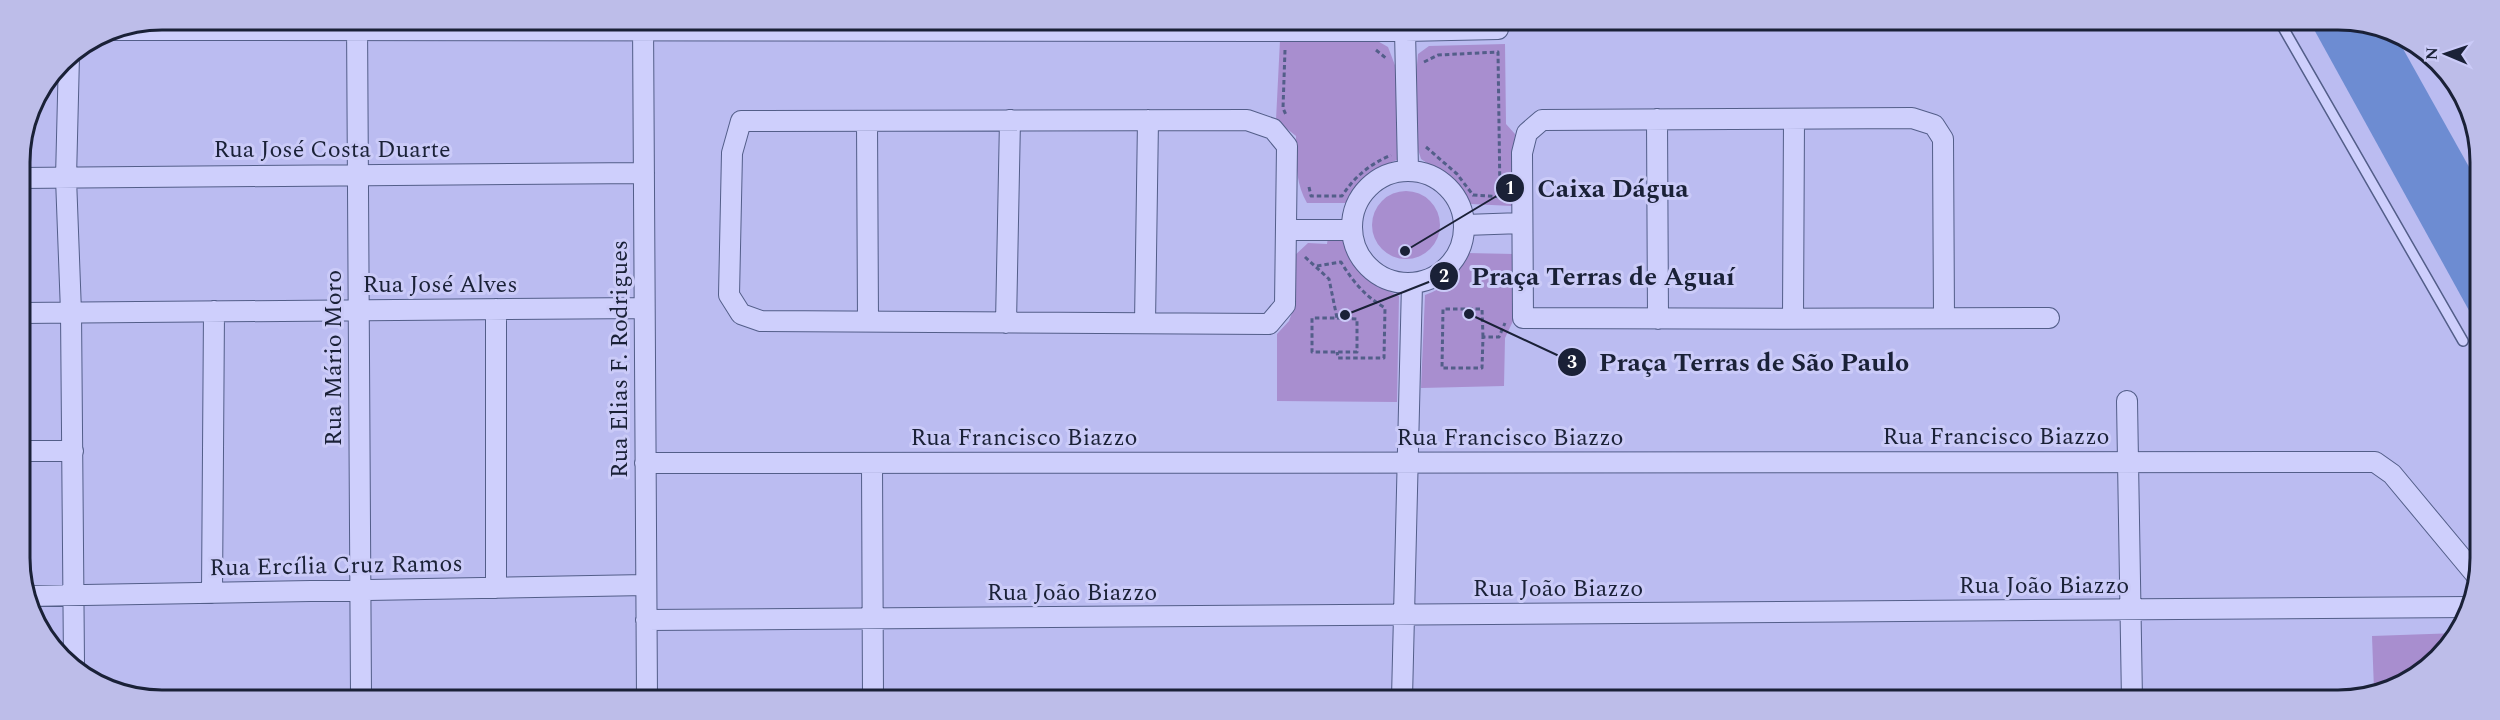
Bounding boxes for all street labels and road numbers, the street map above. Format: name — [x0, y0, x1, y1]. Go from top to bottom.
street label: Rua José Costa Duarte — [213, 132, 451, 168]
street label: Rua Elias F. Rodrigues — [602, 240, 638, 478]
street label: Rua José Alves — [362, 267, 518, 303]
street label: Rua Mário Moro — [316, 270, 352, 446]
street label: Rua Francisco Biazzo — [1882, 419, 2110, 455]
street label: Rua Francisco Biazzo — [910, 420, 1138, 456]
street label: Rua Francisco Biazzo — [1396, 420, 1624, 456]
street label: Rua Ercília Cruz Ramos — [209, 546, 463, 586]
street label: Rua João Biazzo — [1959, 568, 2129, 604]
street label: Rua João Biazzo — [1473, 571, 1643, 607]
street label: Rua João Biazzo — [987, 575, 1157, 611]

